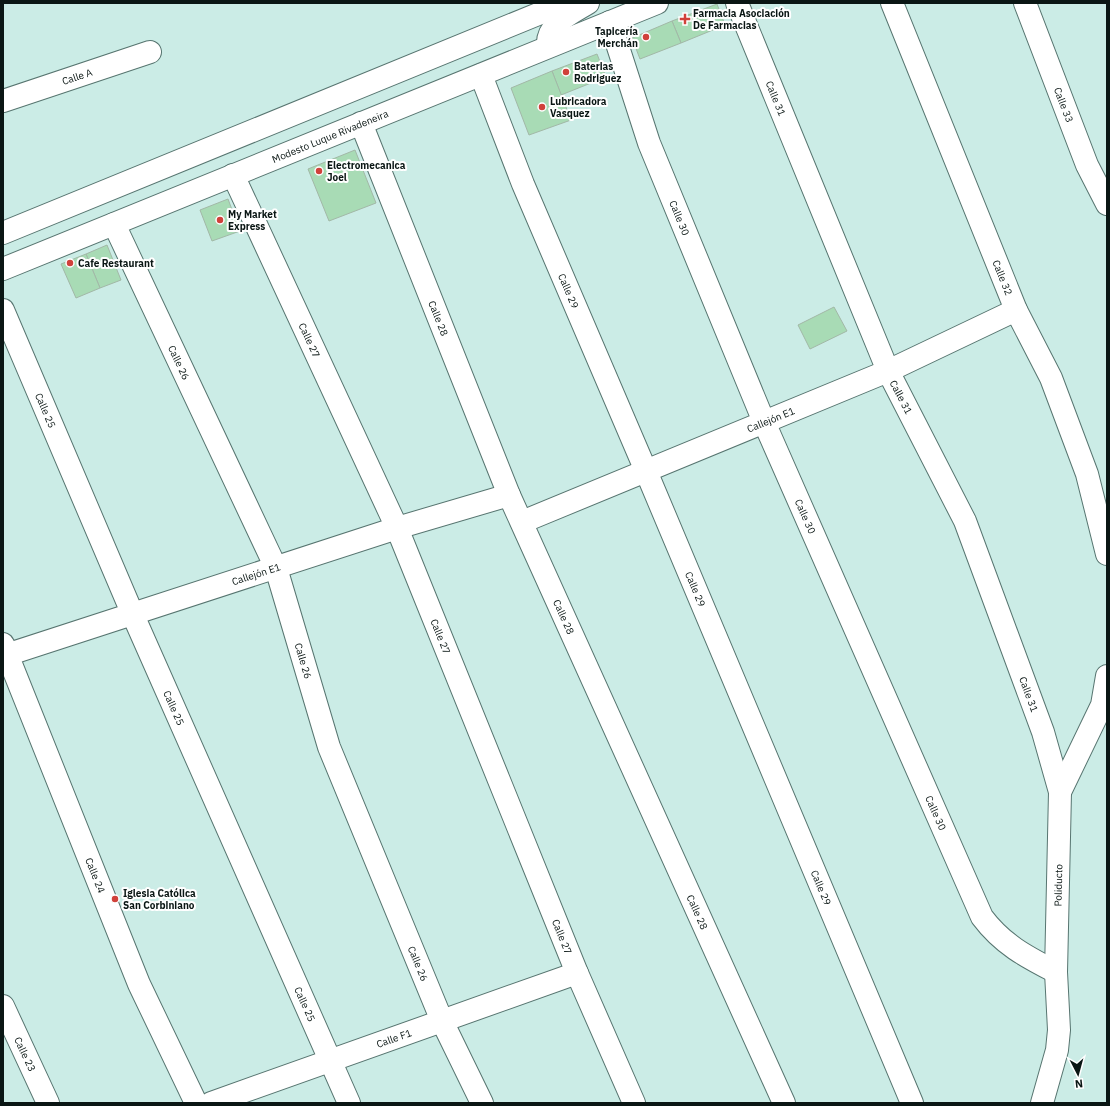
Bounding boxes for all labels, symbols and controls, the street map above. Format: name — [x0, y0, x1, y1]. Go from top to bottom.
place label: Farmacia Asociación De Farmacias — [693, 7, 790, 32]
marker: Farmacia Asociación De Farmacias — [680, 14, 690, 24]
place label: Tapicería Merchán — [595, 25, 638, 50]
marker: Tapicería Merchán — [641, 32, 651, 42]
place label: Baterias Rodriguez — [574, 60, 621, 85]
street label: Calle A — [60, 66, 95, 88]
marker: Baterias Rodriguez — [561, 67, 571, 77]
street label: Calle 31 — [763, 79, 789, 118]
street label: Calle 33 — [1051, 85, 1076, 125]
place label: Lubricadora Vasquez — [550, 95, 607, 120]
marker: Lubricadora Vasquez — [537, 102, 547, 112]
street label: Modesto Luque Rivadeneira — [270, 107, 391, 166]
place label: Electromecanica Joel — [327, 159, 406, 184]
marker: Electromecanica Joel — [314, 166, 324, 176]
street label: Calle 30 — [666, 198, 692, 237]
place label: My Market Express — [228, 208, 277, 233]
marker: My Market Express — [215, 215, 225, 225]
place label: Cafe Restaurant — [78, 257, 154, 270]
marker: Cafe Restaurant — [65, 258, 75, 268]
street label: Calle 32 — [989, 258, 1015, 297]
street label: Calle 29 — [555, 271, 582, 310]
street label: Calle 28 — [425, 299, 451, 338]
street label: Calle 27 — [296, 321, 323, 360]
street label: Calle 26 — [165, 343, 192, 382]
street label: Calle 31 — [887, 378, 915, 417]
street label: Calle 25 — [32, 391, 58, 430]
street label: Callejón E1 — [745, 404, 797, 436]
street label: Calle 30 — [792, 497, 818, 536]
street label: Callejón E1 — [230, 560, 282, 588]
street label: Calle 29 — [682, 570, 708, 609]
street label: Calle 28 — [550, 598, 577, 636]
street label: Calle 27 — [427, 617, 453, 656]
street label: Calle 26 — [292, 641, 314, 680]
street label: Calle 31 — [1016, 675, 1041, 714]
street label: Calle 25 — [160, 688, 187, 727]
street label: Calle 30 — [922, 794, 949, 833]
street label: Calle 24 — [82, 856, 108, 895]
street label: Poliducto — [1051, 864, 1065, 907]
street label: Calle 29 — [808, 868, 834, 907]
place label: Iglesia Católica San Corbiniano — [123, 887, 196, 912]
street label: Calle 28 — [684, 893, 711, 932]
marker: Iglesia Católica San Corbiniano — [110, 894, 120, 904]
street label: Calle 27 — [549, 917, 575, 956]
street label: Calle 26 — [405, 944, 431, 983]
street label: Calle 25 — [291, 985, 318, 1024]
street label: Calle F1 — [375, 1026, 413, 1051]
street label: Calle 23 — [11, 1035, 38, 1074]
north arrow — [1058, 1054, 1098, 1094]
text: N — [1074, 1077, 1084, 1091]

